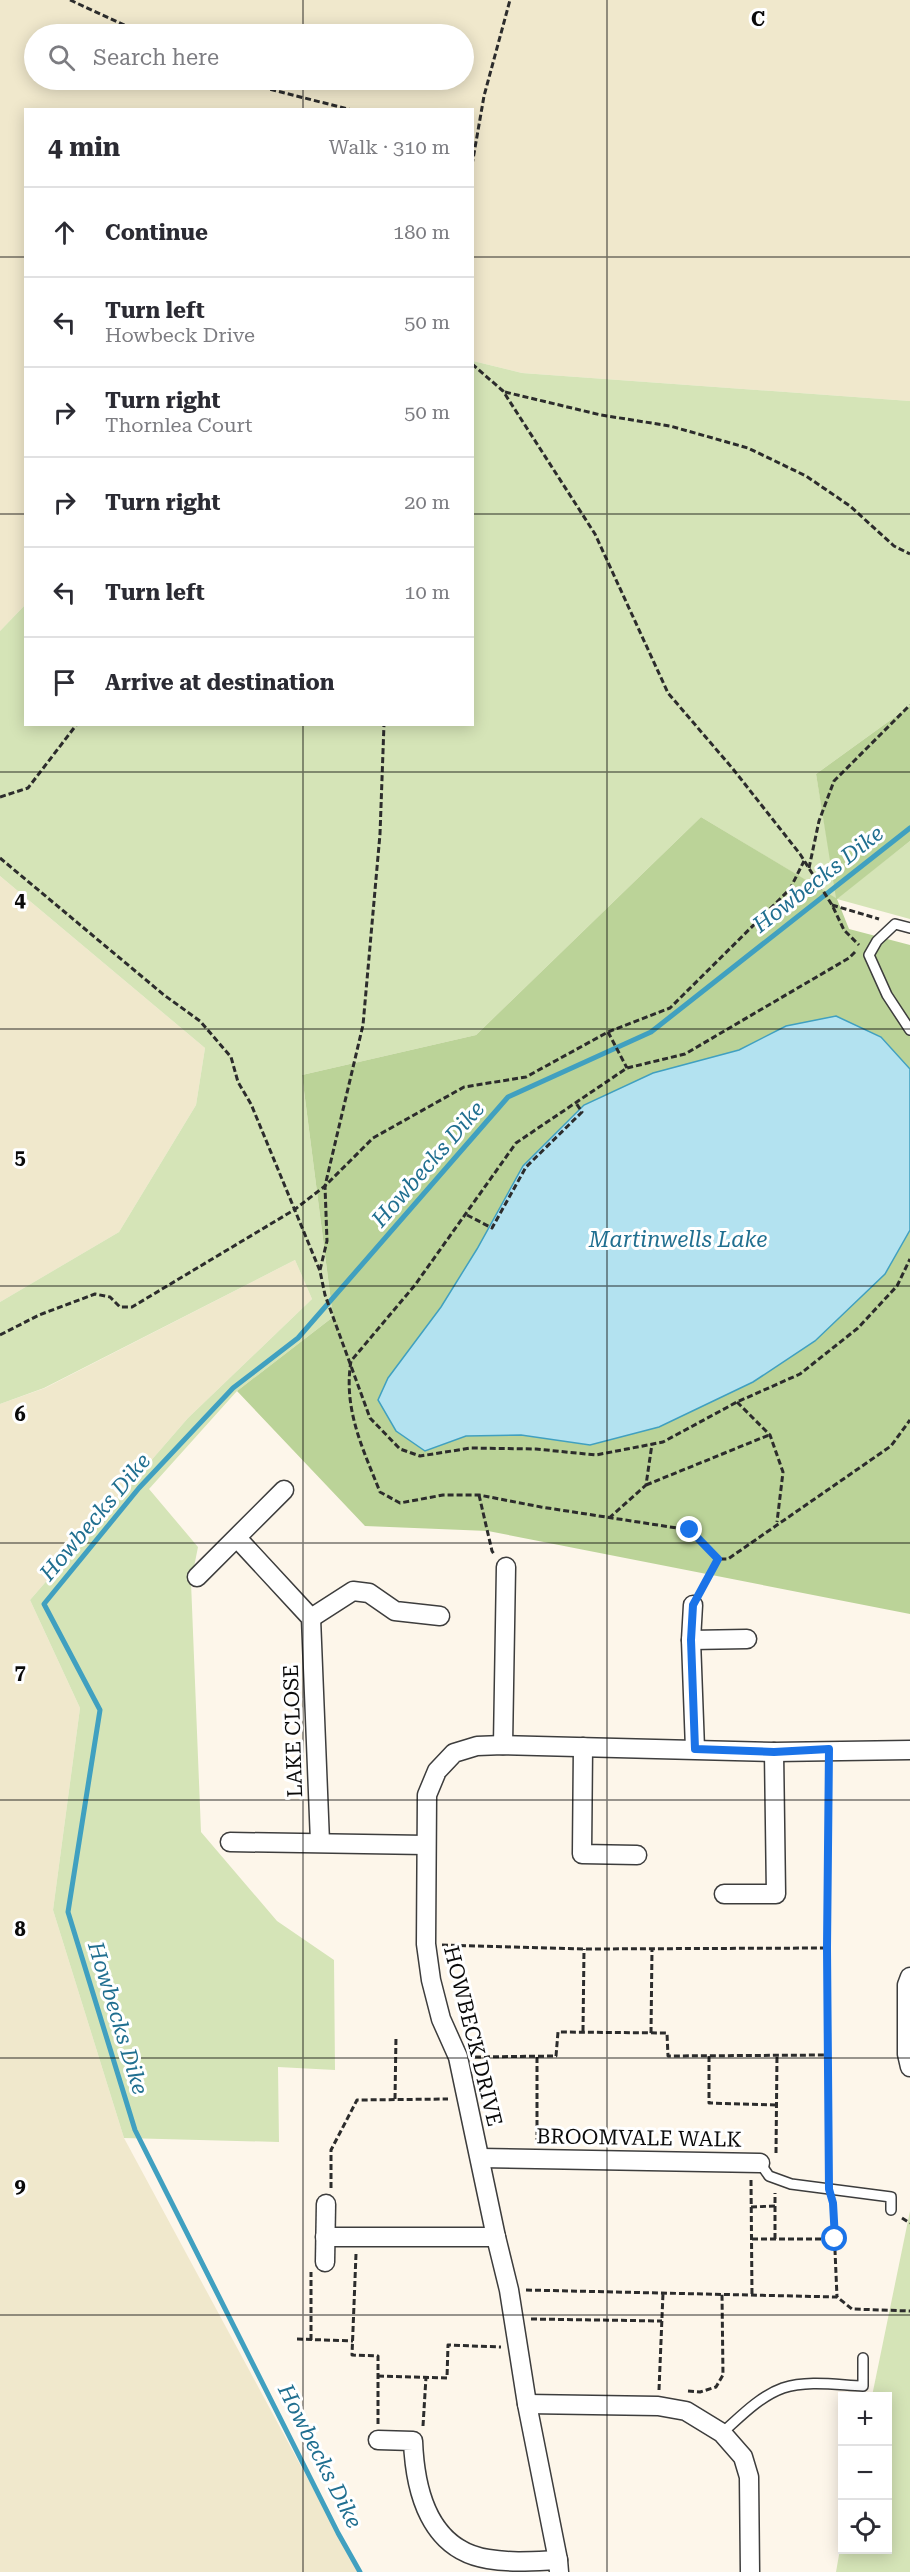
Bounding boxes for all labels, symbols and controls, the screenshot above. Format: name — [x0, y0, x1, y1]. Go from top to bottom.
text: C — [751, 7, 765, 31]
search box — [24, 24, 474, 90]
icon: search — [45, 41, 78, 74]
text: Search here — [93, 45, 219, 70]
text: 4 min — [48, 132, 120, 162]
text: Walk · 310 m — [329, 135, 450, 159]
icon: ahead — [48, 216, 81, 249]
text: Continue — [105, 220, 208, 245]
text: 180 m — [393, 220, 450, 244]
text: Turn left — [105, 298, 205, 323]
icon: left — [48, 306, 81, 339]
text: 50 m — [404, 310, 450, 334]
text: Howbeck Drive — [105, 323, 255, 347]
text: Turn right — [105, 388, 220, 413]
icon: right — [48, 396, 81, 429]
text: 50 m — [404, 400, 450, 424]
text: Thornlea Court — [105, 413, 253, 437]
icon: right — [48, 486, 81, 519]
text: Turn right — [105, 490, 220, 515]
text: 20 m — [404, 490, 450, 514]
icon: left — [48, 576, 81, 609]
text: Turn left — [105, 580, 205, 605]
text: 10 m — [404, 580, 450, 604]
icon: arrive — [48, 666, 81, 699]
text: Arrive at destination — [105, 670, 334, 695]
water label: Howbecks Dike — [747, 820, 888, 938]
text: 4 — [14, 888, 26, 912]
water label: Howbecks Dike — [366, 1096, 489, 1233]
text: 5 — [14, 1145, 26, 1169]
water label: Martinwells Lake — [588, 1227, 767, 1252]
text: 6 — [14, 1402, 26, 1426]
water label: Howbecks Dike — [34, 1448, 155, 1586]
route end — [676, 1516, 702, 1542]
text: 7 — [14, 1660, 26, 1684]
street label: LAKE CLOSE — [279, 1664, 307, 1798]
text: 8 — [14, 1917, 26, 1941]
water label: Howbecks Dike — [83, 1938, 153, 2097]
street label: HOWBECK DRIVE — [439, 1943, 507, 2129]
street label: BROOMVALE WALK — [536, 2124, 742, 2152]
text: 9 — [14, 2174, 26, 2198]
route start — [821, 2225, 847, 2251]
water label: Howbecks Dike — [273, 2379, 367, 2532]
map controls — [838, 2392, 892, 2554]
button: + — [838, 2392, 892, 2446]
button: − — [838, 2446, 892, 2500]
button: locate — [838, 2500, 892, 2554]

